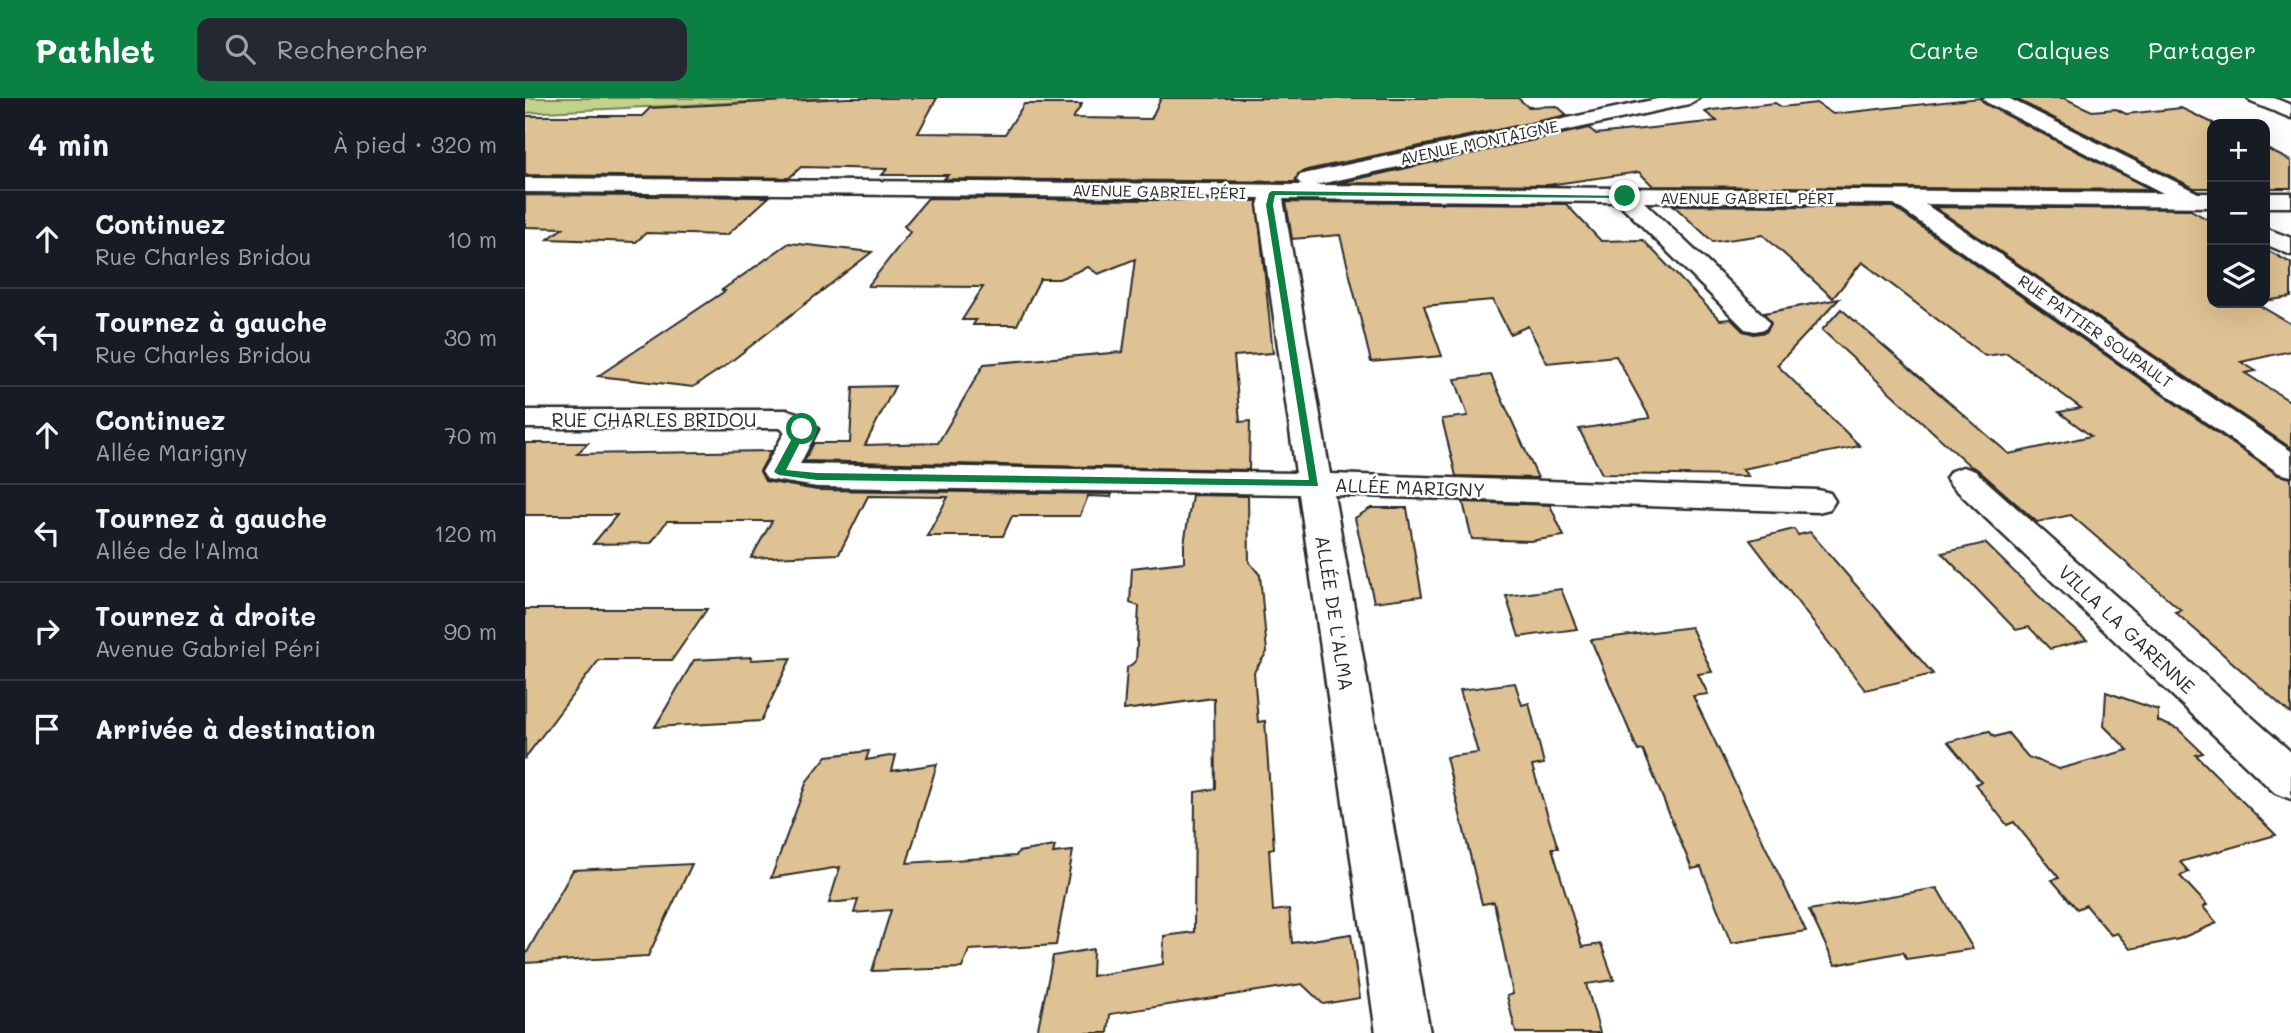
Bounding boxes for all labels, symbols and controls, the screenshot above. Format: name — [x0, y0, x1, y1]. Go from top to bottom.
search box — [197, 18, 687, 81]
text: Pathlet — [35, 28, 155, 71]
icon: search — [221, 30, 259, 68]
text: Rechercher — [277, 32, 428, 66]
text: Carte — [1909, 34, 1979, 65]
text: Calques — [2017, 34, 2110, 65]
text: Partager — [2148, 34, 2256, 65]
street label: AVENUE MONTAIGNE — [1398, 115, 1560, 169]
map controls — [2207, 119, 2270, 308]
button: + — [2207, 119, 2270, 182]
text: 4 min — [28, 124, 109, 164]
text: À pied · 320 m — [333, 129, 497, 159]
street label: AVENUE GABRIEL PÉRI — [1072, 179, 1246, 203]
route end — [1609, 180, 1640, 211]
button: − — [2207, 182, 2270, 245]
street label: AVENUE GABRIEL PÉRI — [1660, 187, 1834, 208]
text: Continuez — [95, 207, 225, 241]
icon: ahead — [28, 220, 66, 258]
text: 10 m — [447, 224, 497, 254]
text: Rue Charles Bridou — [95, 241, 311, 271]
button: layers — [2207, 245, 2270, 308]
street label: RUE PATTIER SOUPAULT — [2015, 270, 2177, 392]
text: Tournez à gauche — [95, 305, 327, 339]
icon: left — [28, 318, 66, 356]
text: 30 m — [444, 322, 497, 352]
text: Rue Charles Bridou — [95, 339, 311, 369]
text: Continuez — [95, 403, 225, 437]
street label: RUE CHARLES BRIDOU — [552, 407, 757, 432]
route start — [786, 413, 817, 444]
icon: ahead — [28, 416, 66, 454]
text: 70 m — [444, 420, 497, 450]
text: Allée Marigny — [95, 437, 248, 467]
street label: ALLÉE MARIGNY — [1334, 472, 1486, 502]
text: Tournez à gauche — [95, 501, 327, 535]
icon: left — [28, 514, 66, 552]
text: 120 m — [434, 518, 497, 548]
street label: ALLÉE DE L'ALMA — [1310, 534, 1360, 692]
text: Allée de l'Alma — [95, 535, 260, 565]
street label: VILLA LA GARENNE — [2053, 559, 2201, 699]
text: Tournez à droite — [95, 599, 316, 633]
icon: right — [28, 612, 66, 650]
text: 90 m — [444, 616, 497, 646]
text: Avenue Gabriel Péri — [95, 633, 321, 663]
icon: arrive — [28, 710, 66, 748]
text: Arrivée à destination — [95, 712, 375, 746]

